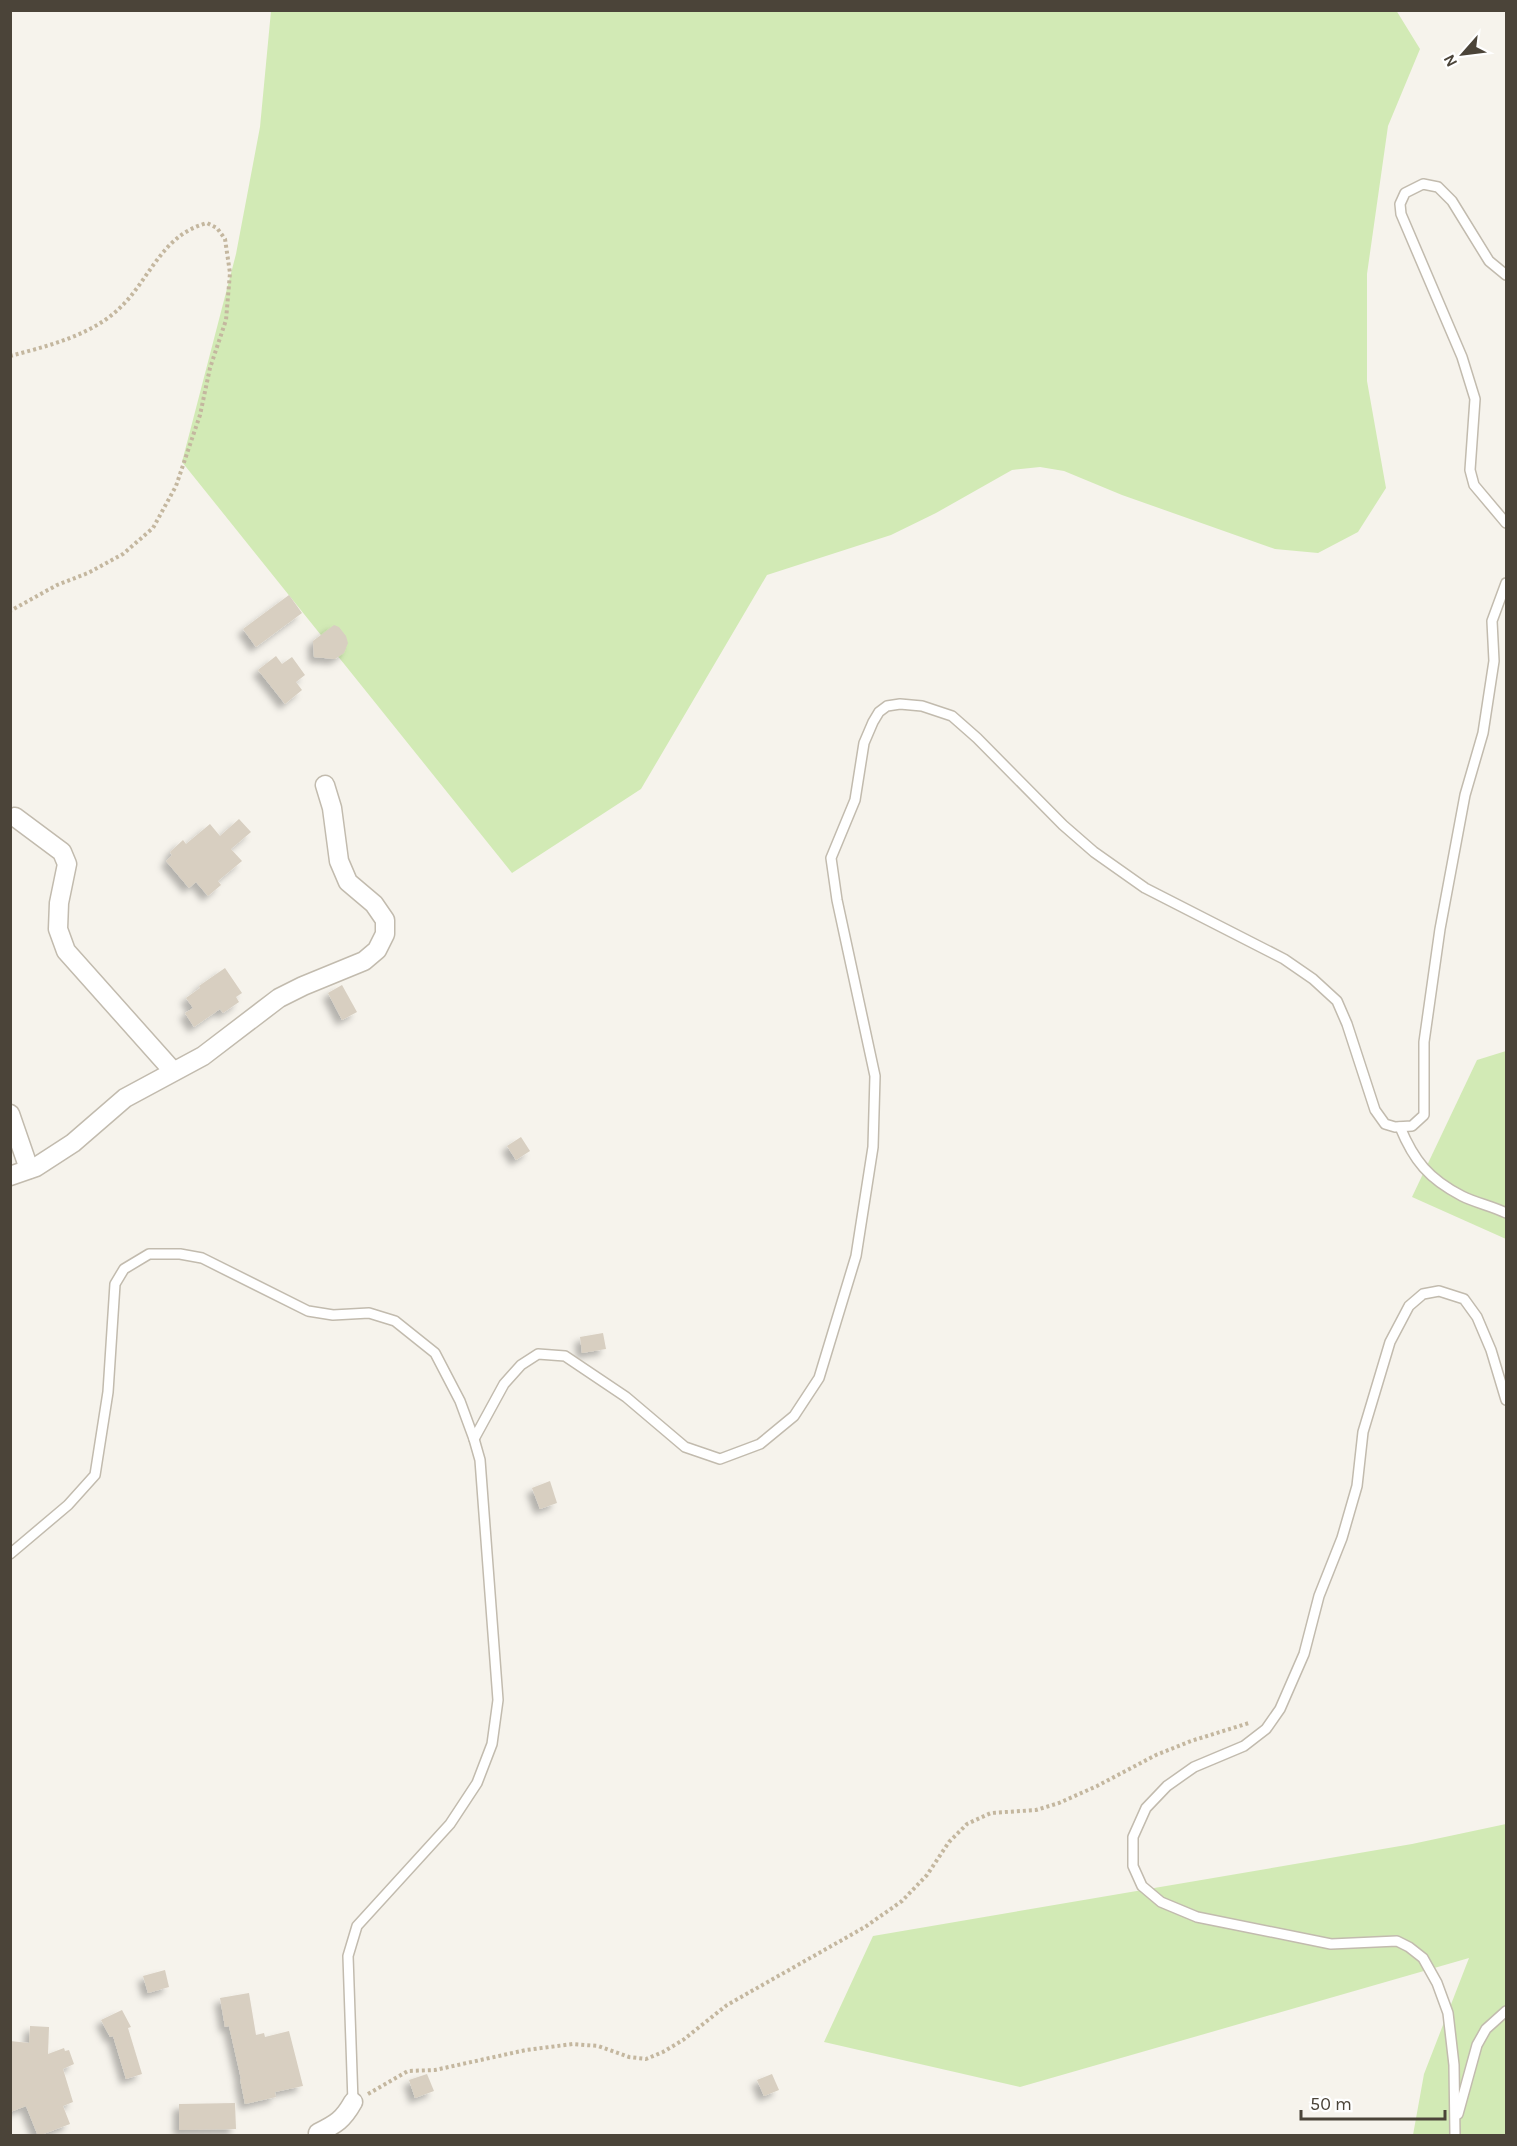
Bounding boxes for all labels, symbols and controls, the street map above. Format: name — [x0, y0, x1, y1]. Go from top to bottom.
north arrow — [1433, 24, 1493, 84]
text: N — [1439, 51, 1461, 70]
scale bar — [1301, 2083, 1445, 2121]
text: 50 m — [1310, 2093, 1352, 2115]

